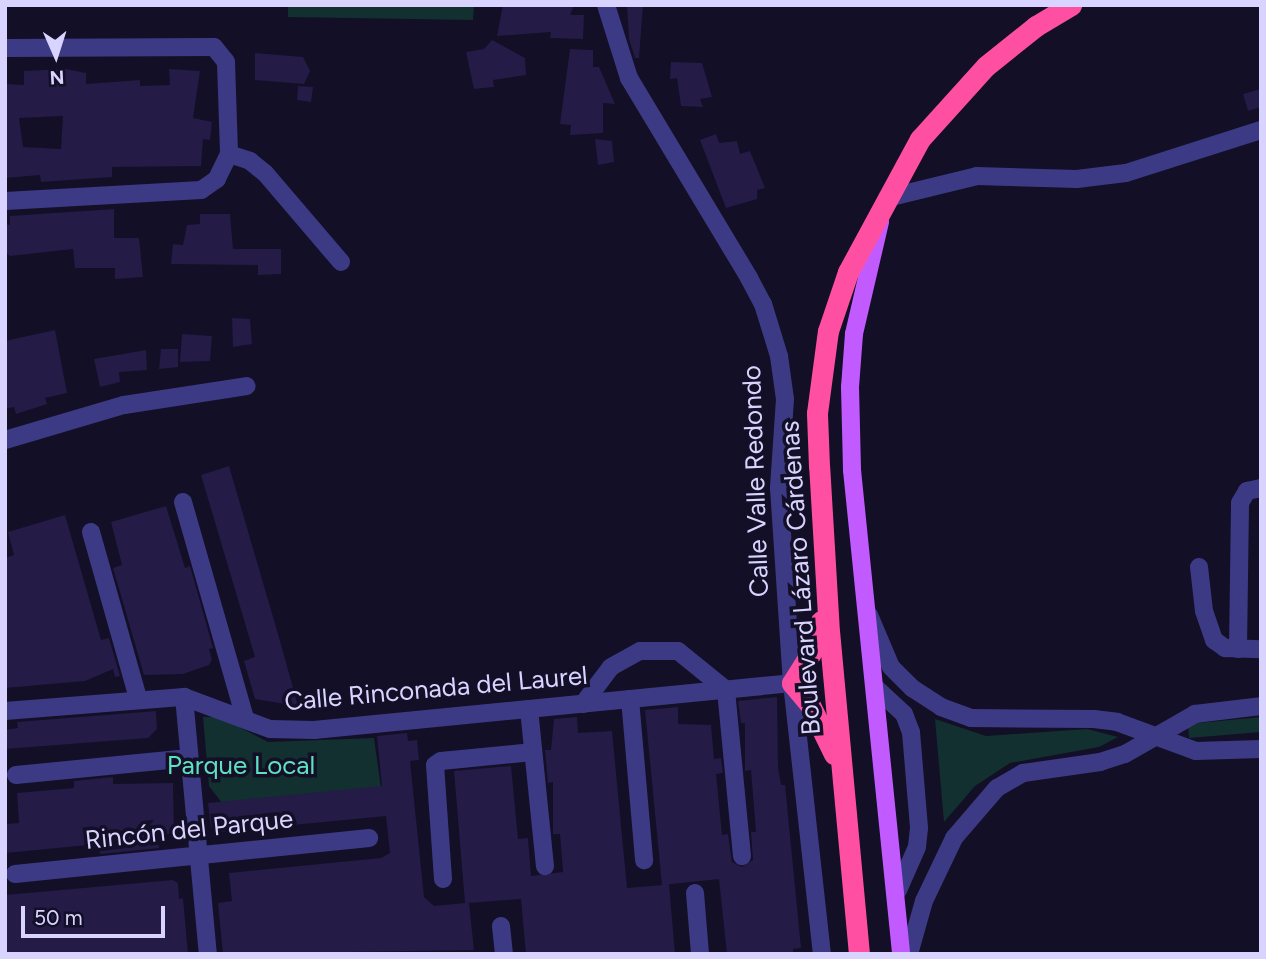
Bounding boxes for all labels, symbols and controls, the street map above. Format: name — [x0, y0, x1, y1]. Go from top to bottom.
north arrow — [21, 21, 91, 91]
text: N — [49, 66, 65, 89]
street label: Calle Valle Redondo — [736, 365, 776, 597]
street label: Boulevard Lázaro Cárdenas — [774, 420, 828, 736]
street label: Calle Rinconada del Laurel — [283, 660, 589, 718]
park label: Parque Local — [167, 750, 315, 782]
street label: Rincón del Parque — [83, 804, 295, 856]
scale bar — [24, 892, 168, 936]
text: 50 m — [34, 905, 83, 930]

